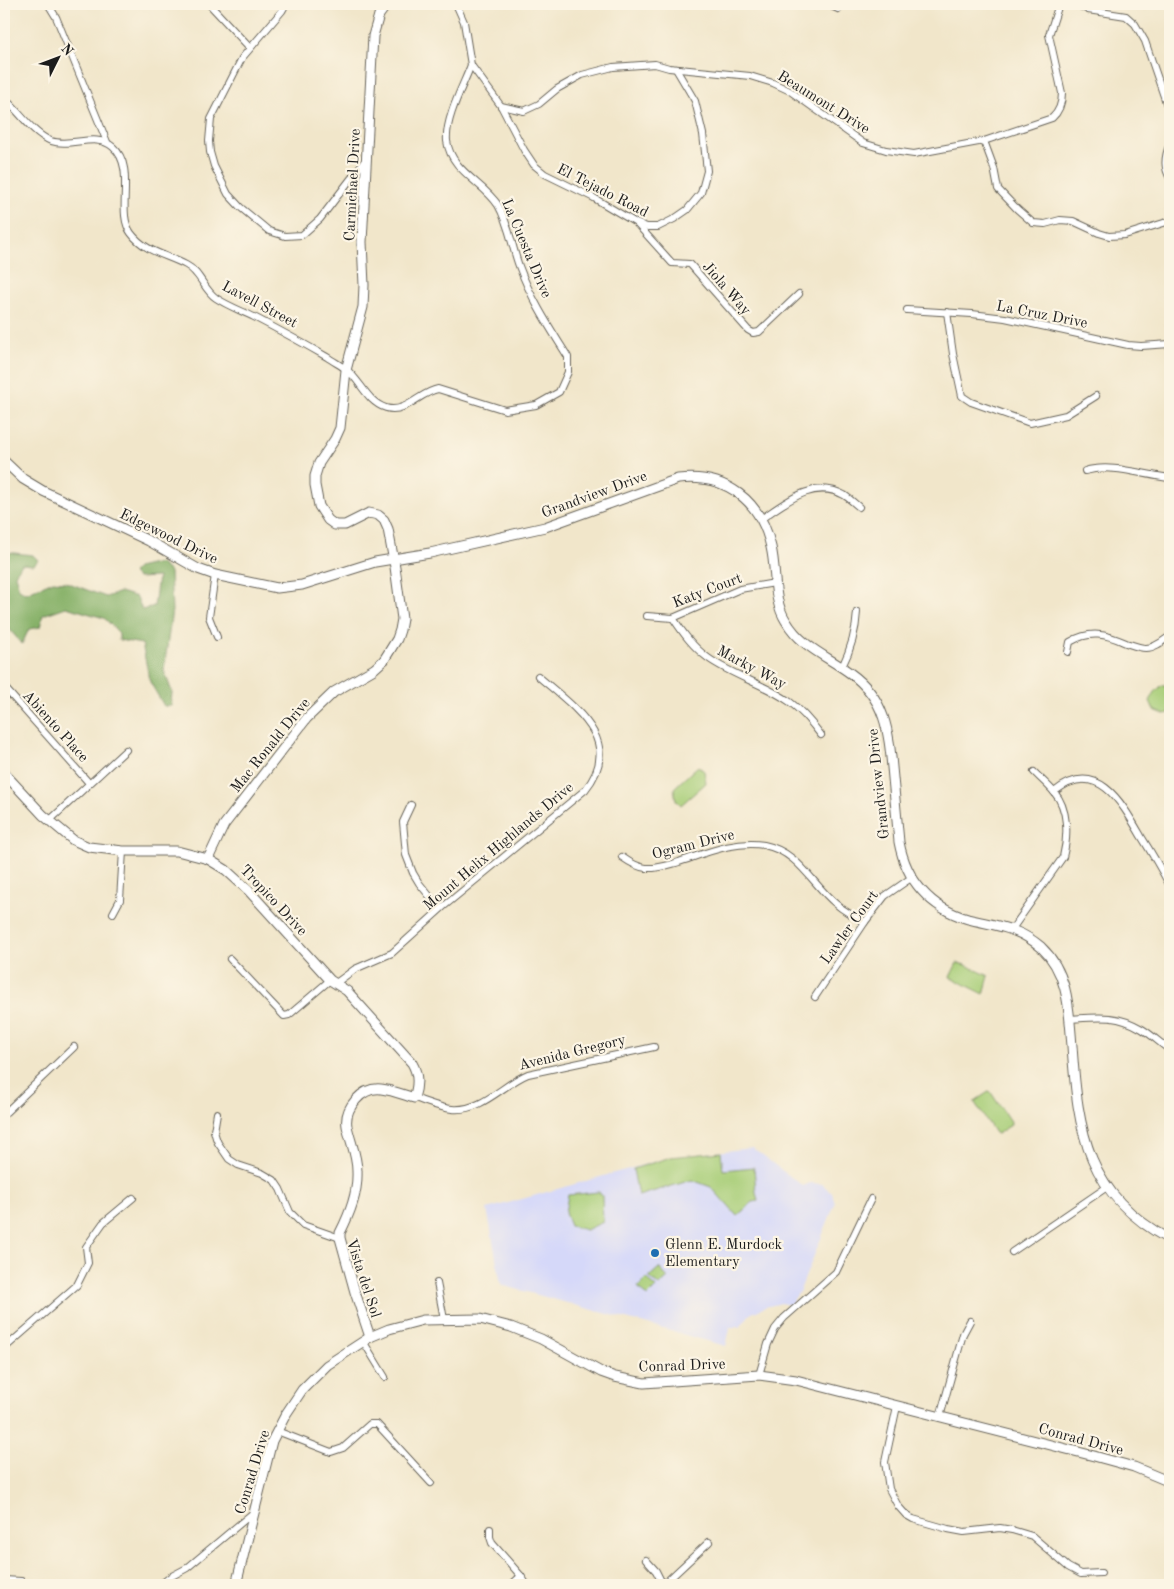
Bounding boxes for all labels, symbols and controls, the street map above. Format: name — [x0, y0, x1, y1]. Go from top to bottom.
north arrow — [32, 32, 82, 82]
text: N — [58, 41, 76, 59]
street label: Beaumont Drive — [774, 69, 872, 138]
street label: Carmichael Drive — [343, 128, 364, 242]
street label: El Tejado Road — [554, 162, 651, 221]
street label: La Cuesta Drive — [498, 197, 553, 300]
street label: Jiola Way — [699, 259, 753, 319]
street label: Lavell Street — [219, 279, 300, 331]
street label: La Cruz Drive — [995, 299, 1089, 332]
street label: Grandview Drive — [540, 469, 649, 521]
street label: Edgewood Drive — [117, 507, 220, 568]
street label: Katy Court — [671, 571, 744, 611]
street label: Marky Way — [714, 644, 788, 693]
street label: Abiento Place — [19, 688, 91, 766]
street label: Mac Ronald Drive — [229, 696, 314, 796]
street label: Grandview Drive — [866, 728, 893, 840]
street label: Mount Helix Highlands Drive — [421, 780, 577, 914]
street label: Ogram Drive — [651, 828, 736, 863]
street label: Tropico Drive — [237, 863, 309, 939]
street label: Lawler Court — [819, 888, 882, 967]
street label: Avenida Gregory — [517, 1033, 627, 1074]
street label: Vista del Sol — [343, 1237, 382, 1320]
place label: Glenn E. Murdock Elementary — [665, 1238, 782, 1270]
marker: Glenn E. Murdock Elementary — [649, 1247, 661, 1259]
street label: Conrad Drive — [638, 1357, 726, 1376]
street label: Conrad Drive — [1037, 1422, 1125, 1459]
street label: Conrad Drive — [234, 1428, 273, 1516]

